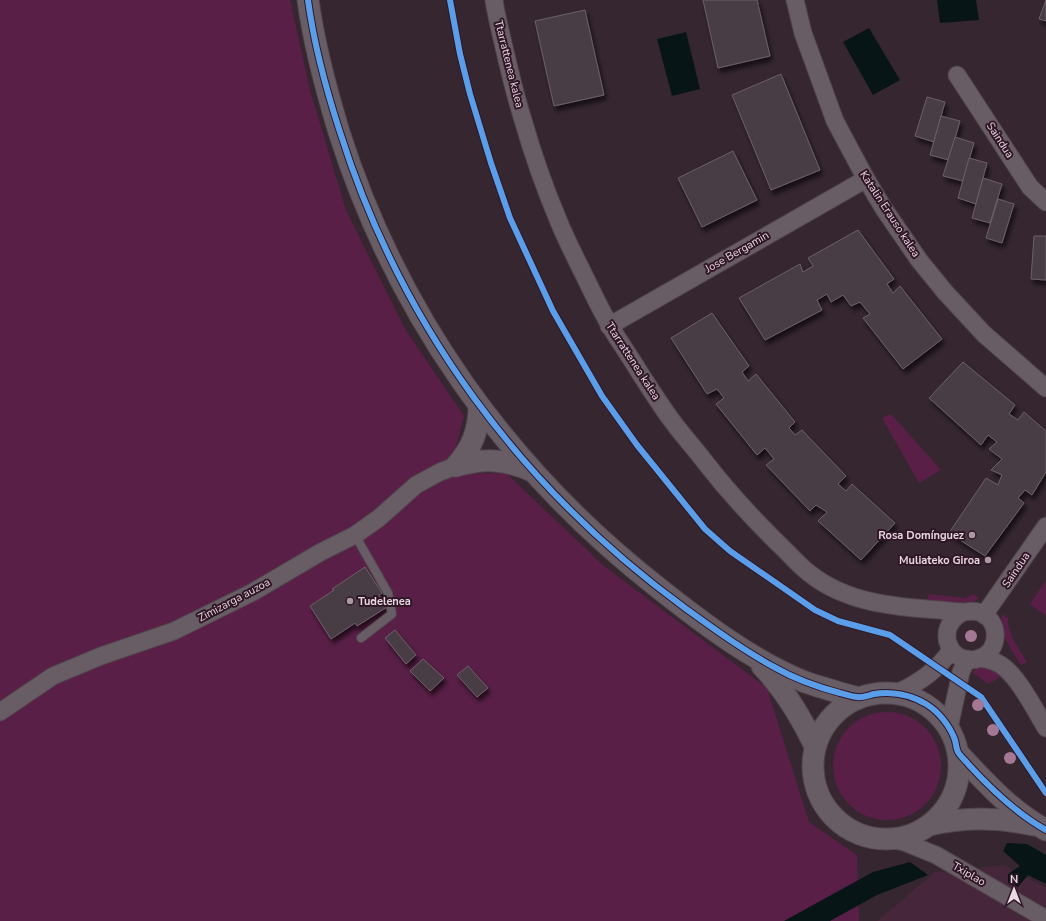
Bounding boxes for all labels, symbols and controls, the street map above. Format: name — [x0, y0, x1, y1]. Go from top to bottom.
street label: Ttarrattenea kalea — [491, 19, 527, 110]
street label: Saindua — [983, 119, 1017, 161]
street label: Katalin Erauso kalea — [856, 168, 924, 260]
street label: Jose Bergamin — [702, 228, 772, 277]
street label: Ttarrattenea kalea — [602, 319, 664, 403]
place label: Rosa Domínguez — [878, 528, 964, 543]
marker: Rosa Domínguez — [967, 530, 977, 540]
street label: Saindua — [999, 549, 1033, 591]
place label: Muliateko Giroa — [899, 553, 980, 568]
marker: Muliateko Giroa — [983, 555, 993, 565]
street label: Zimizarga auzoa — [195, 575, 273, 625]
place label: Tudelenea — [358, 594, 411, 609]
marker: Tudelenea — [345, 596, 355, 606]
street label: Txiplao — [950, 859, 988, 889]
north arrow — [994, 869, 1034, 909]
text: N — [1010, 872, 1018, 887]

